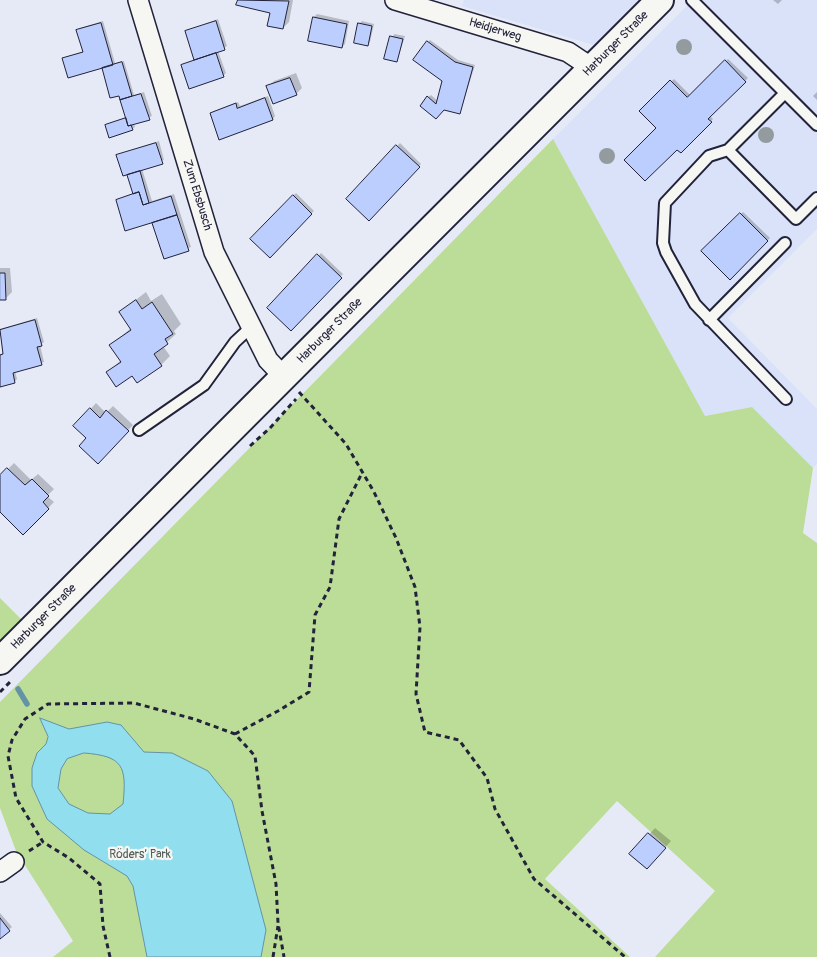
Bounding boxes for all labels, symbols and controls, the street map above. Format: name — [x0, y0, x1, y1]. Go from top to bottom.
street label: Harburger Straße — [580, 8, 652, 80]
street label: Heidjerweg — [467, 15, 523, 45]
street label: Zum Ebsbusch — [179, 158, 215, 232]
street label: Harburger Straße — [294, 295, 366, 367]
street label: Harburger Straße — [8, 581, 80, 653]
park label: Röders’ Park — [109, 848, 171, 862]

